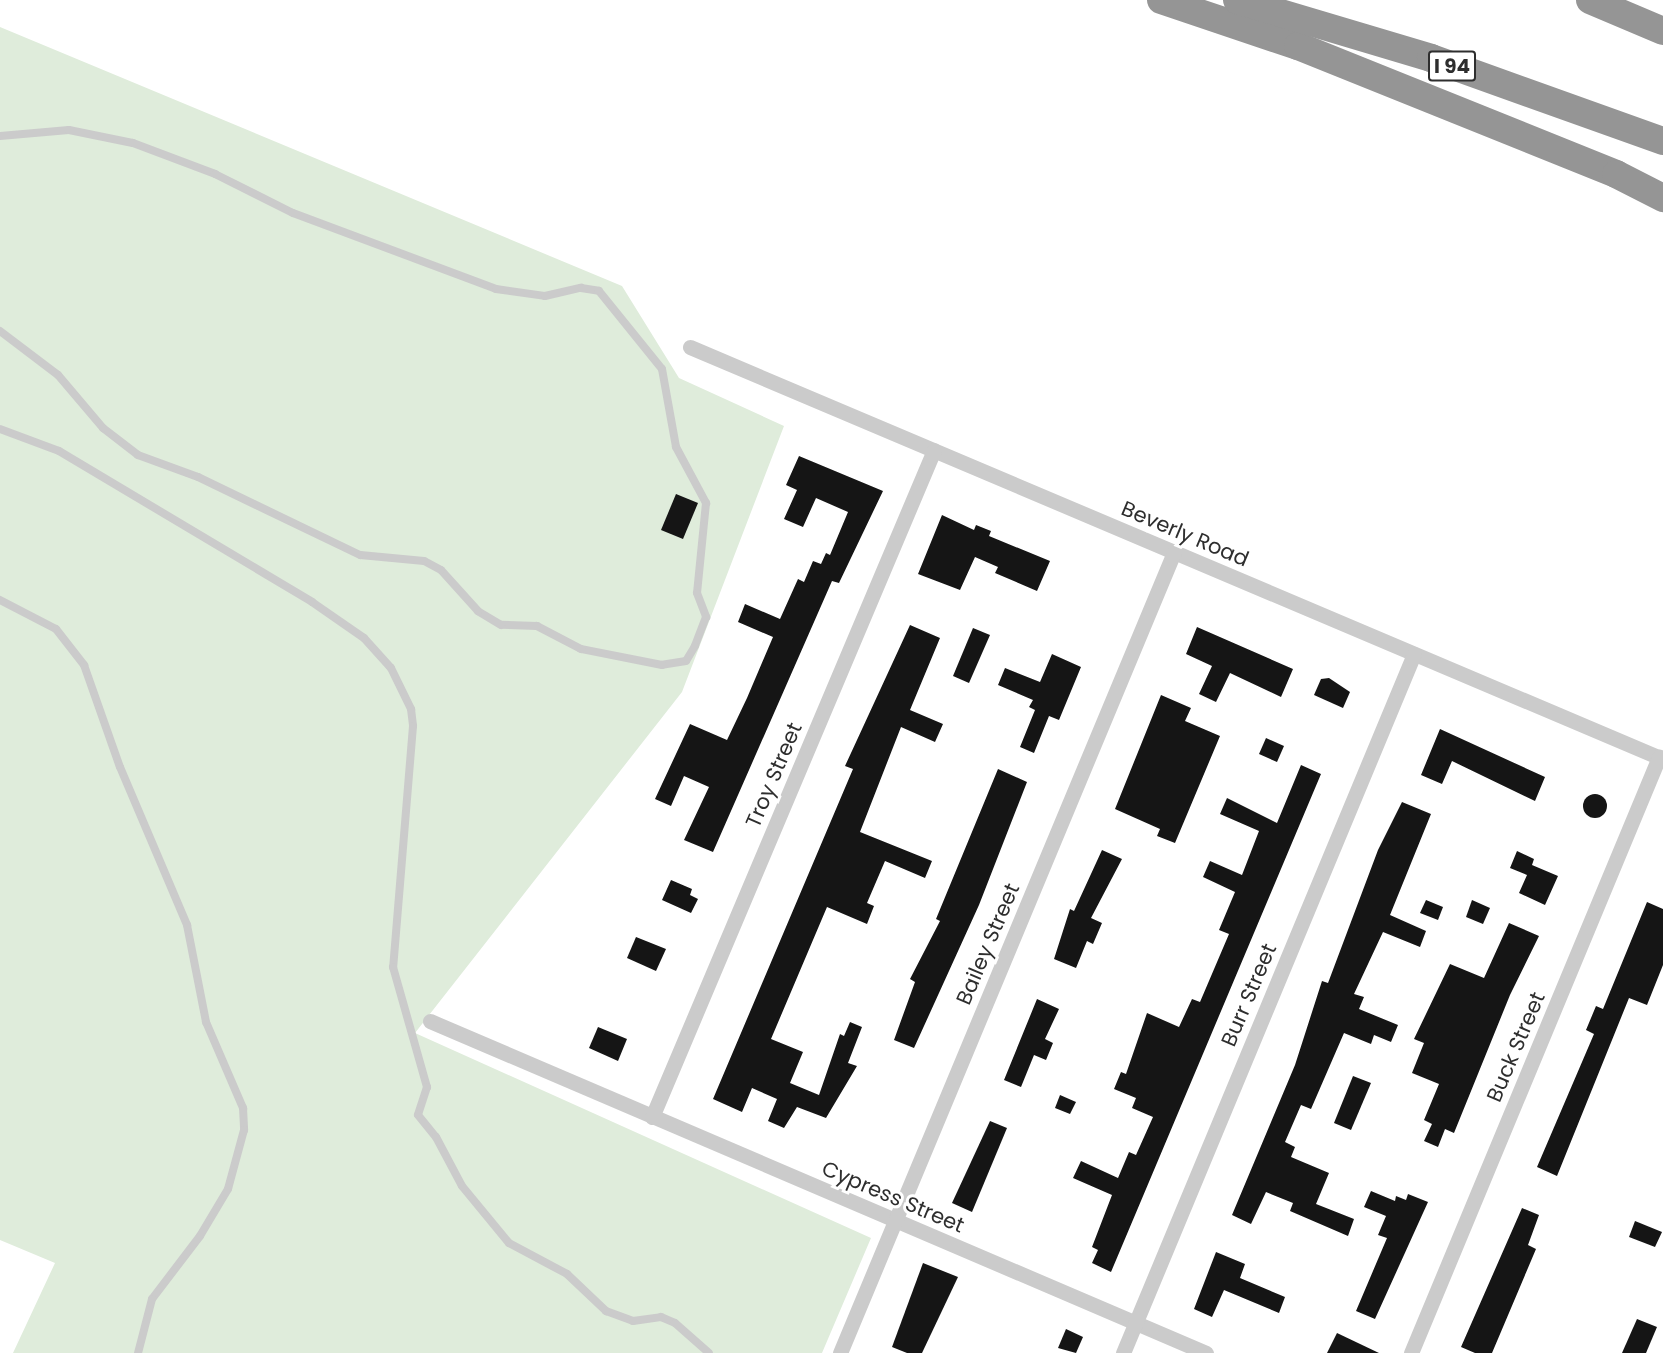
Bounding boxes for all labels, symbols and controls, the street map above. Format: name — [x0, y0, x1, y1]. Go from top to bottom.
road number: I 94 — [1428, 49, 1476, 83]
street label: Beverly Road — [1118, 496, 1252, 572]
street label: Troy Street — [741, 719, 807, 831]
street label: Bailey Street — [951, 880, 1025, 1008]
street label: Burr Street — [1216, 940, 1282, 1050]
street label: Buck Street — [1482, 988, 1550, 1106]
street label: Cypress Street — [818, 1156, 968, 1238]

